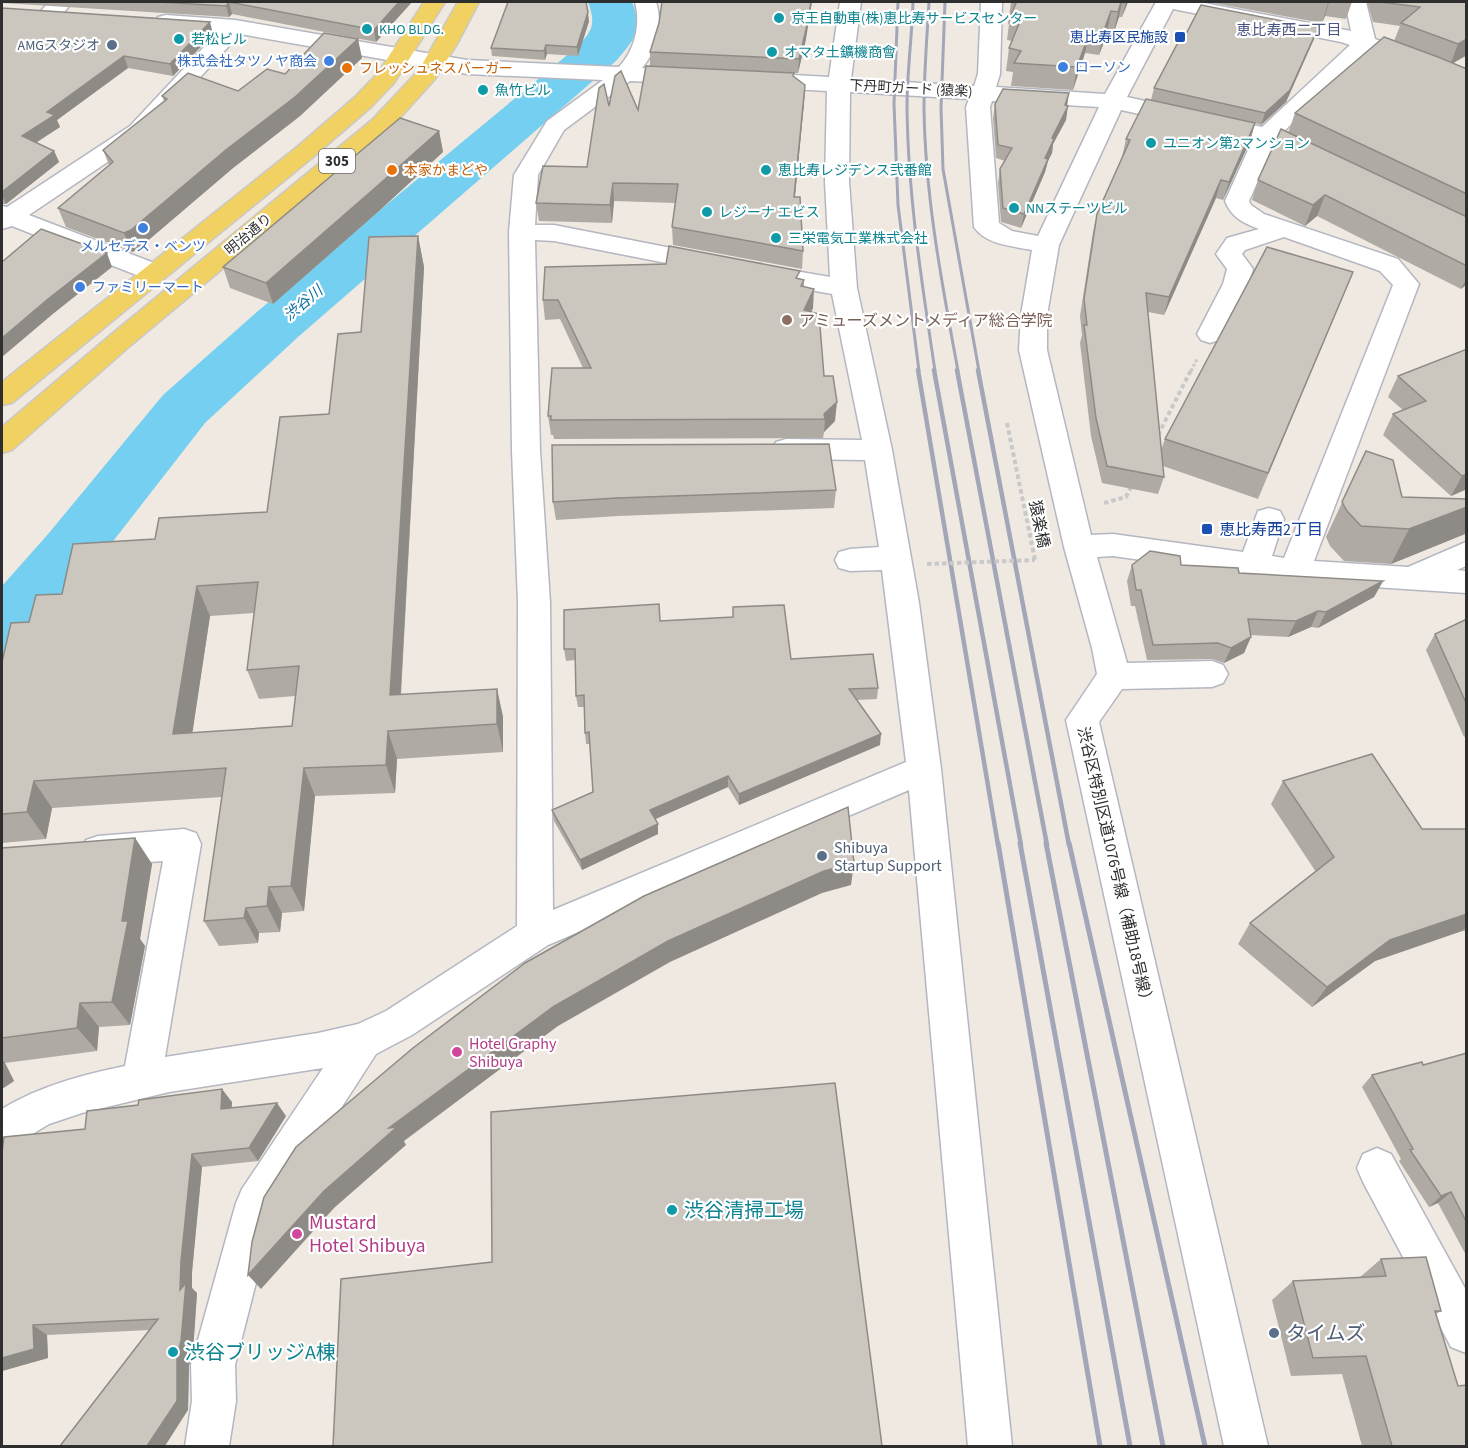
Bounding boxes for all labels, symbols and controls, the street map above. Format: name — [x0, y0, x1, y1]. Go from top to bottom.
place label: 京王自動車(株)恵比寿サービスセンター — [791, 9, 1037, 29]
marker: 京王自動車(株)恵比寿サービスセンター — [772, 11, 786, 25]
place label: KHO BLDG. — [379, 20, 444, 40]
district label: 恵比寿西二丁目 — [1236, 20, 1342, 41]
marker: KHO BLDG. — [360, 22, 374, 36]
place label: 恵比寿区民施設 — [1070, 28, 1168, 48]
place label: 若松ビル — [191, 30, 247, 50]
marker: 恵比寿区民施設 — [1173, 30, 1187, 44]
marker: 若松ビル — [172, 32, 186, 46]
place label: AMGスタジオ — [18, 36, 100, 56]
marker: AMGスタジオ — [105, 38, 119, 52]
place label: オマタ土鑛機商會 — [784, 43, 896, 63]
marker: オマタ土鑛機商會 — [765, 45, 779, 59]
place label: 株式会社タツノヤ商会 — [177, 52, 317, 72]
marker: 株式会社タツノヤ商会 — [322, 54, 336, 68]
place label: ローソン — [1075, 58, 1131, 78]
place label: フレッシュネスバーガー — [359, 59, 513, 79]
marker: ローソン — [1056, 60, 1070, 74]
marker: フレッシュネスバーガー — [340, 61, 354, 75]
street label: 下丹町ガード (猿楽) — [849, 76, 973, 102]
place label: 魚竹ビル — [495, 81, 551, 101]
marker: 魚竹ビル — [476, 83, 490, 97]
place label: ユニオン第2マンション — [1163, 134, 1310, 154]
marker: ユニオン第2マンション — [1144, 136, 1158, 150]
road number: 305 — [319, 149, 355, 173]
place label: 本家かまどや — [404, 161, 488, 181]
place label: 恵比寿レジデンス弐番館 — [778, 161, 932, 181]
marker: 本家かまどや — [385, 163, 399, 177]
marker: 恵比寿レジデンス弐番館 — [759, 163, 773, 177]
place label: NNステーツビル — [1026, 199, 1128, 219]
marker: NNステーツビル — [1007, 201, 1021, 215]
place label: レジーナ エビス — [719, 203, 820, 223]
marker: レジーナ エビス — [700, 205, 714, 219]
street label: 明治通り — [221, 209, 277, 260]
marker: メルセデス・ベンツ — [136, 221, 150, 235]
place label: 三栄電気工業株式会社 — [788, 229, 928, 249]
marker: 三栄電気工業株式会社 — [769, 231, 783, 245]
place label: メルセデス・ベンツ — [80, 237, 206, 257]
place label: ファミリーマート — [92, 278, 204, 298]
marker: ファミリーマート — [73, 280, 87, 294]
water label: 渋谷川 — [279, 280, 329, 326]
place label: アミューズメントメディア総合学院 — [799, 310, 1053, 332]
marker: アミューズメントメディア総合学院 — [780, 313, 794, 327]
street label: 猿楽橋 — [1024, 499, 1054, 550]
place label: 恵比寿西2丁目 — [1219, 519, 1323, 541]
marker: 恵比寿西2丁目 — [1200, 522, 1214, 536]
street label: 渋谷区特別区道1076号線（補助18号線） — [1072, 725, 1158, 1010]
place label: Shibuya Startup Support — [834, 837, 942, 877]
marker: Shibuya Startup Support — [815, 849, 829, 863]
place label: Hotel Graphy Shibuya — [469, 1033, 557, 1073]
marker: Hotel Graphy Shibuya — [450, 1045, 464, 1059]
place label: 渋谷清掃工場 — [684, 1197, 804, 1225]
marker: 渋谷清掃工場 — [665, 1203, 679, 1217]
place label: Mustard Hotel Shibuya — [309, 1209, 425, 1260]
marker: Mustard Hotel Shibuya — [290, 1227, 304, 1241]
place label: タイムズ — [1286, 1320, 1366, 1348]
marker: タイムズ — [1267, 1326, 1281, 1340]
place label: 渋谷ブリッジA棟 — [185, 1339, 336, 1367]
marker: 渋谷ブリッジA棟 — [166, 1345, 180, 1359]

